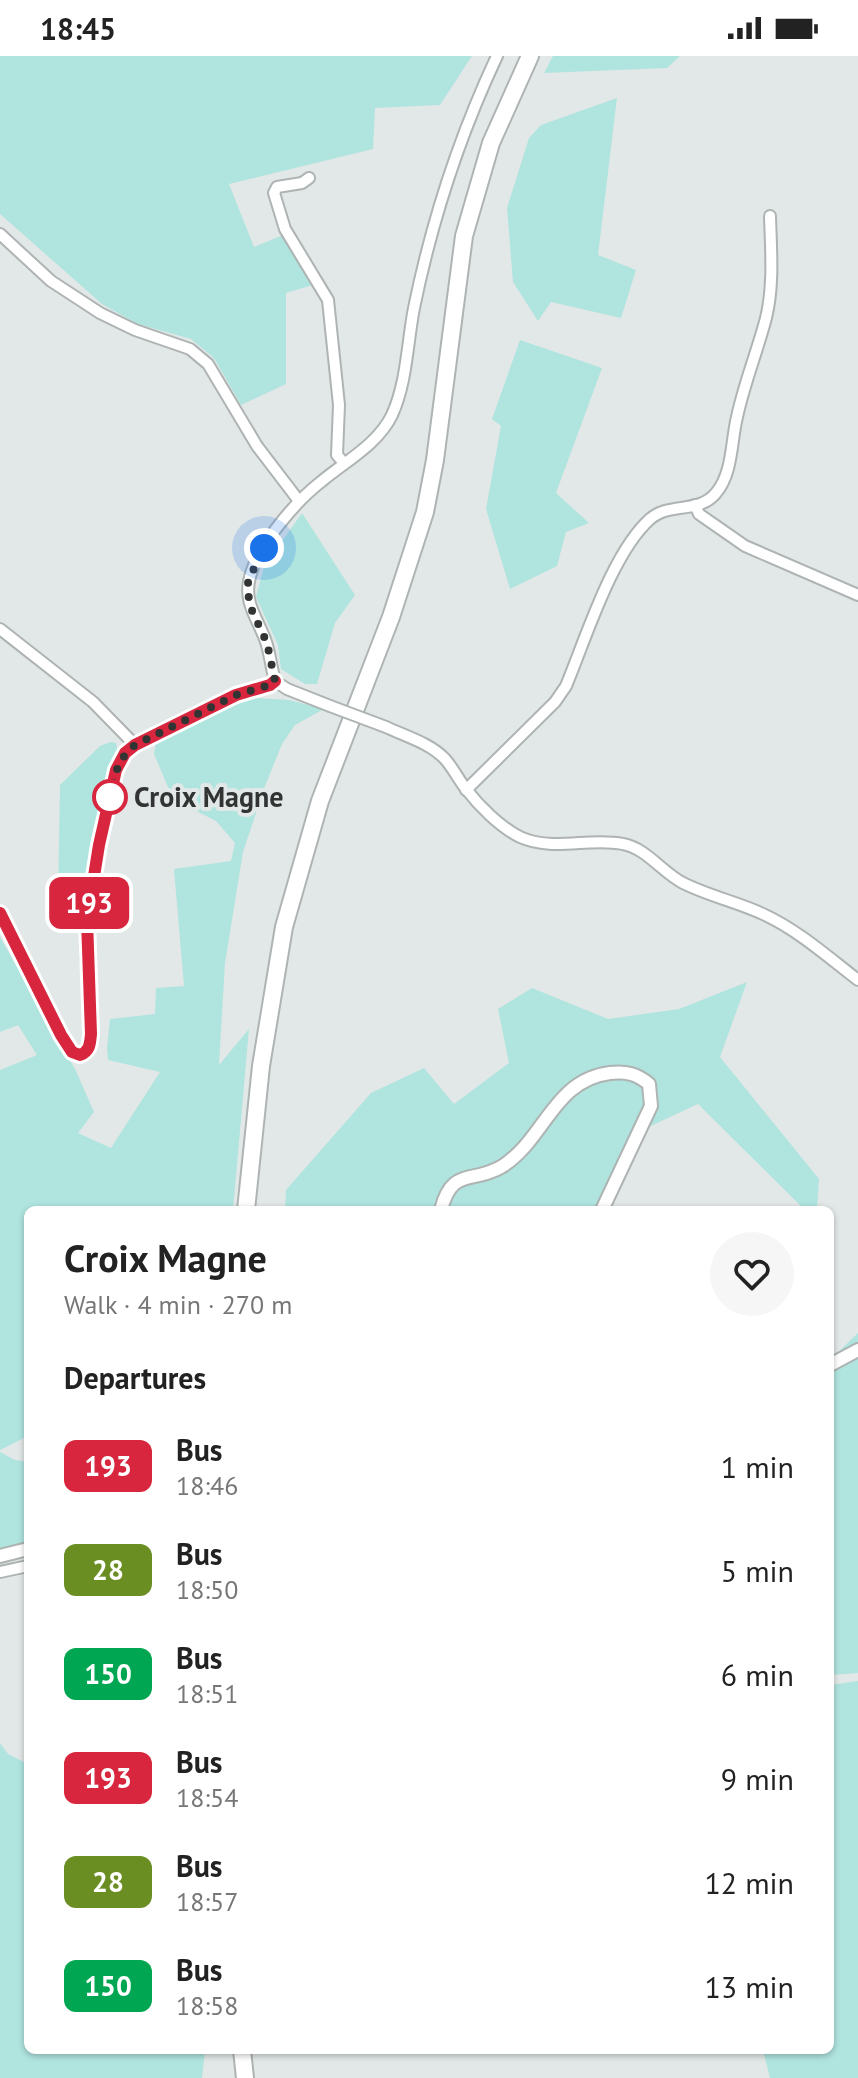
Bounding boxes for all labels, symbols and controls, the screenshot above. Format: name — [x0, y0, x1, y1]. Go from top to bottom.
text: 18:45 — [40, 9, 116, 48]
your location — [244, 528, 284, 568]
place label: Croix Magne — [134, 778, 283, 815]
marker: Croix Magne — [93, 780, 127, 814]
line badge: 193 — [43, 877, 135, 929]
text: 193 — [65, 884, 113, 921]
button: heart — [710, 1232, 794, 1316]
text: Croix Magne — [64, 1233, 267, 1282]
text: Walk · 4 min · 270 m — [64, 1288, 292, 1321]
text: Departures — [64, 1358, 206, 1397]
text: Bus — [176, 1430, 223, 1469]
text: 193 — [84, 1447, 132, 1484]
text: 1 min — [721, 1447, 794, 1486]
text: 18:46 — [176, 1469, 238, 1502]
text: Bus — [176, 1534, 223, 1573]
text: 28 — [92, 1551, 124, 1588]
text: 5 min — [721, 1551, 794, 1590]
text: 18:50 — [176, 1573, 238, 1606]
text: Bus — [176, 1638, 223, 1677]
text: 150 — [84, 1655, 132, 1692]
text: 6 min — [721, 1655, 794, 1694]
text: 18:51 — [176, 1677, 238, 1710]
text: Bus — [176, 1742, 223, 1781]
text: 193 — [84, 1759, 132, 1796]
text: 9 min — [721, 1759, 794, 1798]
text: 18:54 — [176, 1781, 238, 1814]
text: Bus — [176, 1846, 223, 1885]
text: 28 — [92, 1863, 124, 1900]
text: 12 min — [704, 1863, 794, 1902]
text: 18:57 — [176, 1885, 238, 1918]
text: Bus — [176, 1950, 223, 1989]
text: 150 — [84, 1967, 132, 2004]
text: 13 min — [704, 1967, 794, 2006]
text: 18:58 — [176, 1989, 238, 2022]

